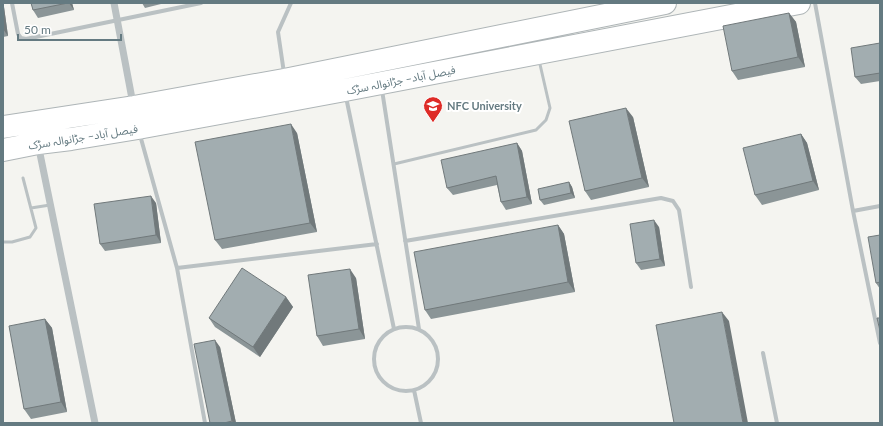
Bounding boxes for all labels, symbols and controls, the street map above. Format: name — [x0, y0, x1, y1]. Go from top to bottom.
scale bar — [18, 16, 121, 42]
text: 50 m — [24, 22, 51, 37]
street label: فیصل آباد– جڑانوالہ سڑک — [345, 63, 457, 97]
school or university icon: NFC University — [422, 95, 444, 123]
place label: NFC University — [447, 99, 522, 112]
street label: فیصل آباد– جڑانوالہ سڑک — [27, 121, 139, 153]

